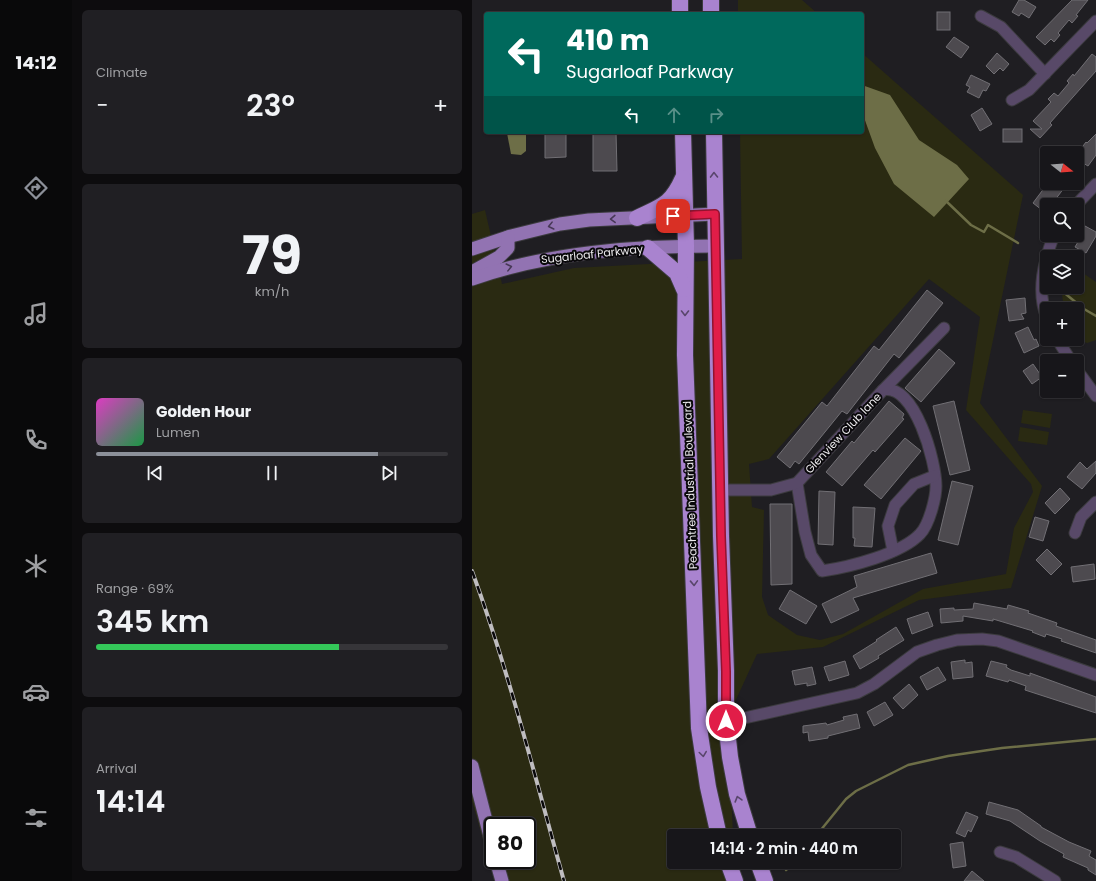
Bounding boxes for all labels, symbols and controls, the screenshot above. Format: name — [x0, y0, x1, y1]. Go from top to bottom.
text: 410 m — [566, 21, 649, 60]
icon: left — [500, 28, 552, 80]
text: 14:12 — [15, 50, 57, 75]
text: Sugarloaf Parkway — [566, 59, 734, 84]
text: Climate — [96, 63, 147, 82]
text: 23° — [246, 84, 295, 127]
text: − — [96, 90, 108, 121]
text: + — [433, 90, 448, 121]
icon: left — [621, 104, 643, 126]
icon: ahead — [663, 104, 685, 126]
icon: right — [705, 104, 727, 126]
north arrow — [1040, 146, 1084, 190]
map controls — [1040, 146, 1084, 398]
one-way arrow — [710, 172, 719, 178]
icon: directions — [22, 174, 50, 202]
button: search — [1040, 198, 1084, 242]
pin — [656, 199, 690, 233]
icon: arrive — [662, 205, 684, 227]
one-way arrow — [610, 215, 616, 223]
text: 79 — [242, 219, 302, 292]
one-way arrow — [547, 221, 554, 230]
street label: Sugarloaf Parkway — [540, 241, 645, 267]
button: layers — [1040, 250, 1084, 294]
one-way arrow — [505, 263, 512, 272]
text: km/h — [255, 282, 289, 301]
icon: music — [22, 300, 50, 328]
button: + — [1040, 302, 1084, 346]
one-way arrow — [681, 310, 689, 316]
button: − — [1040, 354, 1084, 398]
street label: Glenview Club lane — [801, 389, 885, 477]
text: Golden Hour — [156, 401, 251, 422]
street label: Peachtree Industrial Boulevard — [679, 401, 701, 569]
text: Lumen — [156, 423, 200, 442]
icon: phone — [22, 426, 50, 454]
icon: previous — [144, 462, 166, 484]
icon: pause — [261, 462, 283, 484]
icon: next — [378, 462, 400, 484]
icon: climate — [22, 552, 50, 580]
text: Range · 69% — [96, 579, 174, 598]
one-way arrow — [689, 580, 698, 586]
text: 345 km — [96, 600, 209, 643]
icon: car — [22, 678, 50, 706]
position arrow — [705, 700, 747, 742]
one-way arrow — [698, 751, 707, 757]
text: Arrival — [96, 759, 137, 778]
text: 14:14 — [96, 780, 165, 823]
one-way arrow — [734, 795, 743, 802]
icon: filters — [22, 804, 50, 832]
speed limit sign: 80 — [484, 817, 536, 869]
text: 14:14 · 2 min · 440 m — [710, 838, 858, 859]

